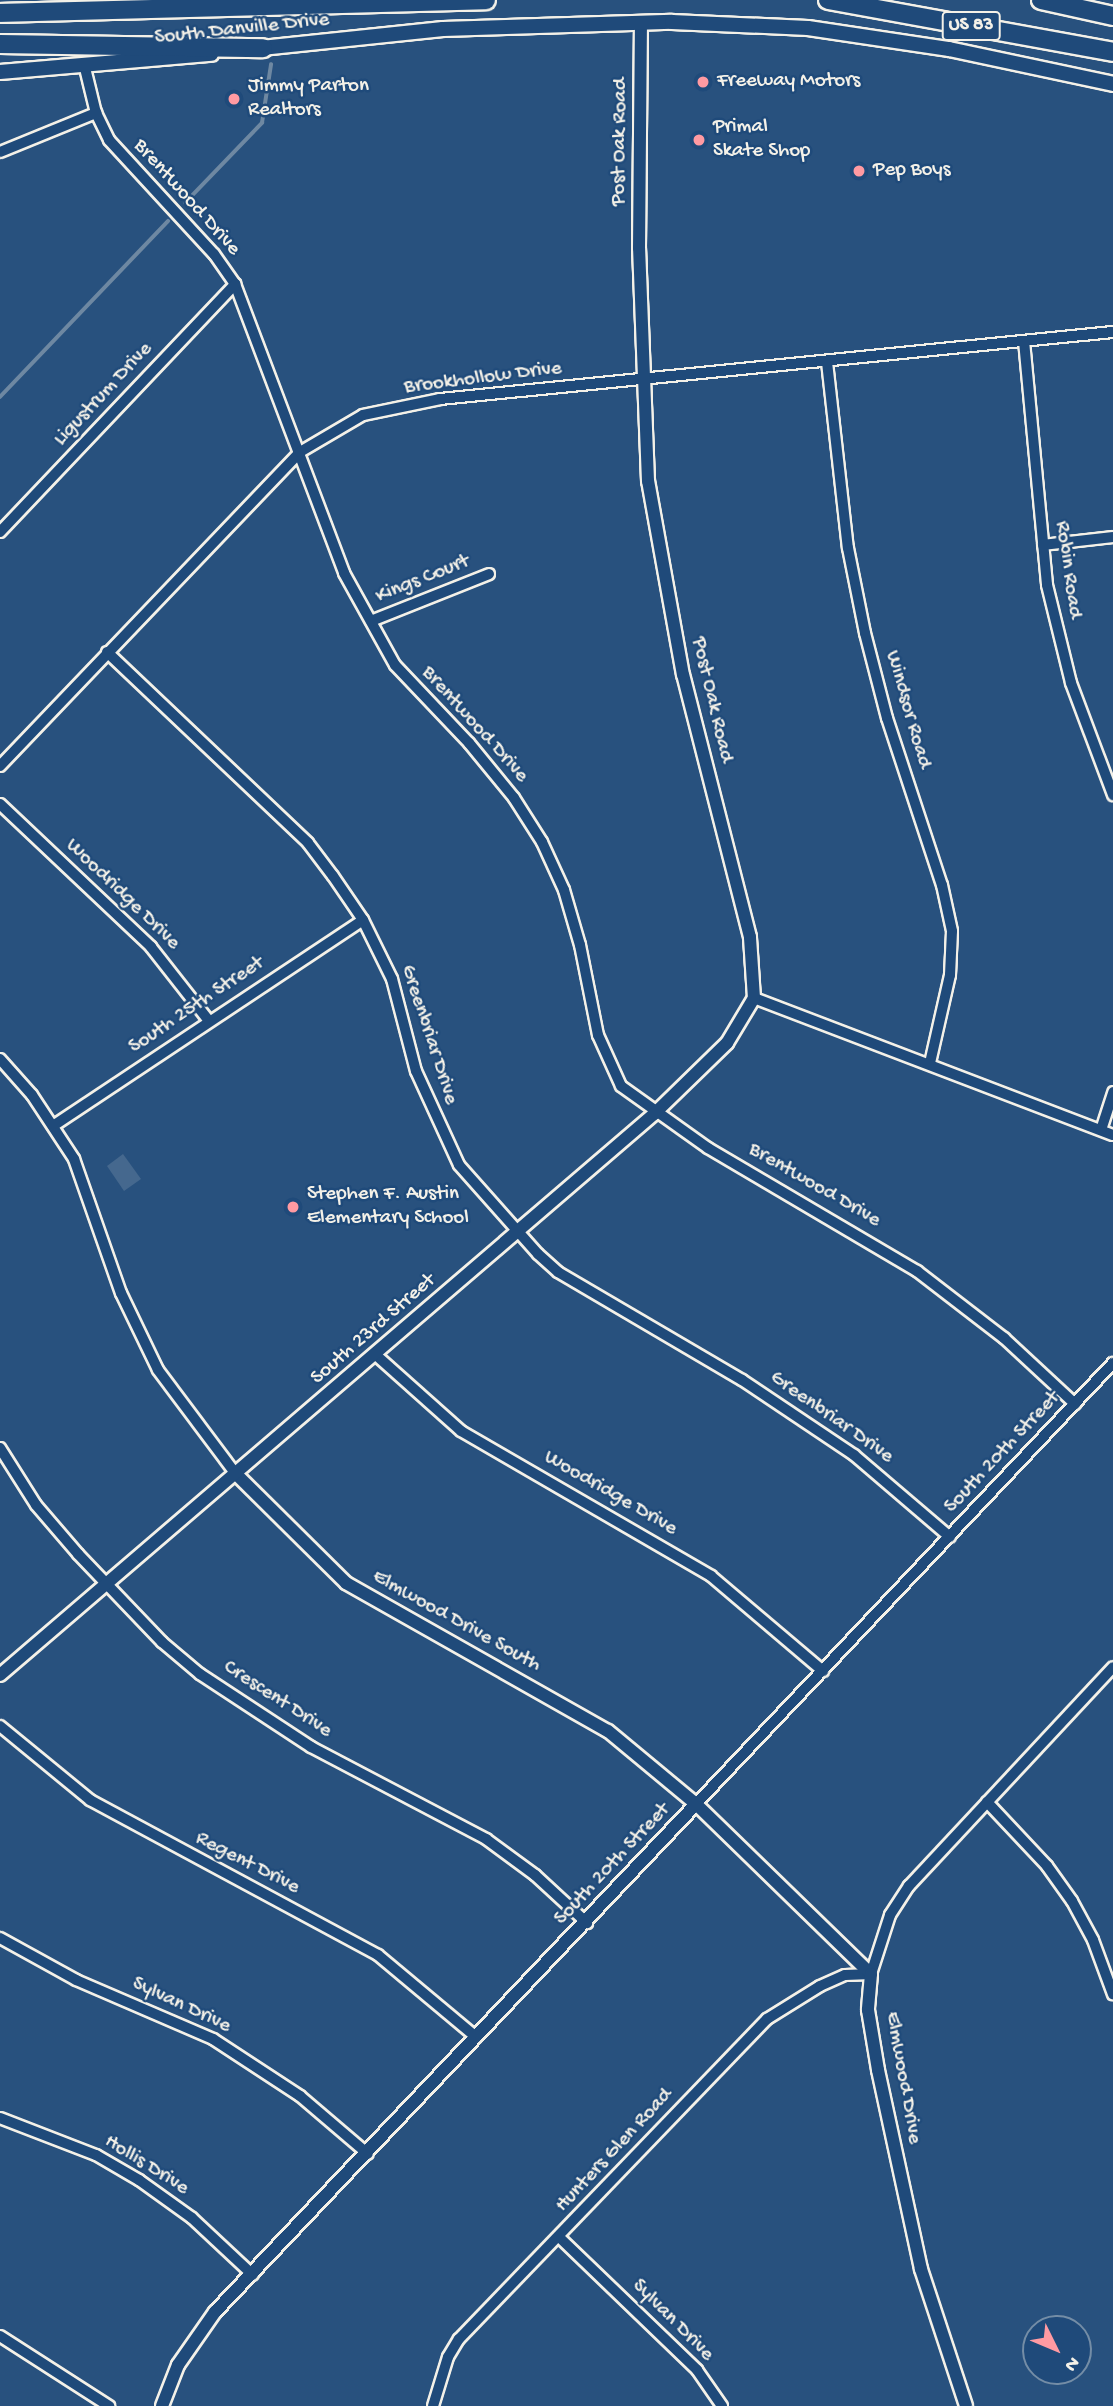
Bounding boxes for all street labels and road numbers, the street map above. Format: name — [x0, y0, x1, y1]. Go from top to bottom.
street label: South Danville Drive — [154, 8, 330, 52]
road number: US 83 — [941, 10, 1001, 42]
street label: Post Oak Road — [607, 78, 635, 206]
street label: Brentwood Drive — [127, 134, 245, 262]
street label: Ligustrum Drive — [49, 338, 159, 452]
street label: Brookhollow Drive — [403, 357, 563, 401]
street label: Robin Road — [1048, 520, 1086, 620]
street label: Kings Court — [372, 550, 474, 610]
street label: Post Oak Road — [684, 635, 738, 765]
street label: Windsor Road — [878, 648, 936, 772]
street label: Brentwood Drive — [415, 661, 533, 789]
street label: Woodridge Drive — [59, 834, 185, 956]
street label: South 25th Street — [125, 952, 269, 1060]
street label: Greenbriar Drive — [394, 962, 462, 1108]
street label: Brentwood Drive — [743, 1138, 885, 1234]
street label: South 23rd Street — [306, 1269, 442, 1391]
street label: Greenbriar Drive — [764, 1366, 898, 1470]
street label: South 20th Street — [940, 1386, 1066, 1520]
street label: Woodridge Drive — [539, 1446, 681, 1542]
street label: Elmwood Drive South — [367, 1565, 545, 1679]
street label: Crescent Drive — [218, 1655, 336, 1745]
street label: South 20th Street — [550, 1798, 676, 1932]
street label: Regent Drive — [191, 1827, 303, 1901]
street label: Sylvan Drive — [127, 1972, 235, 2040]
street label: Elmwood Drive — [878, 2010, 926, 2146]
street label: Hunters Glen Road — [551, 2084, 679, 2218]
street label: Hollis Drive — [99, 2130, 193, 2202]
street label: Sylvan Drive — [625, 2274, 719, 2368]

